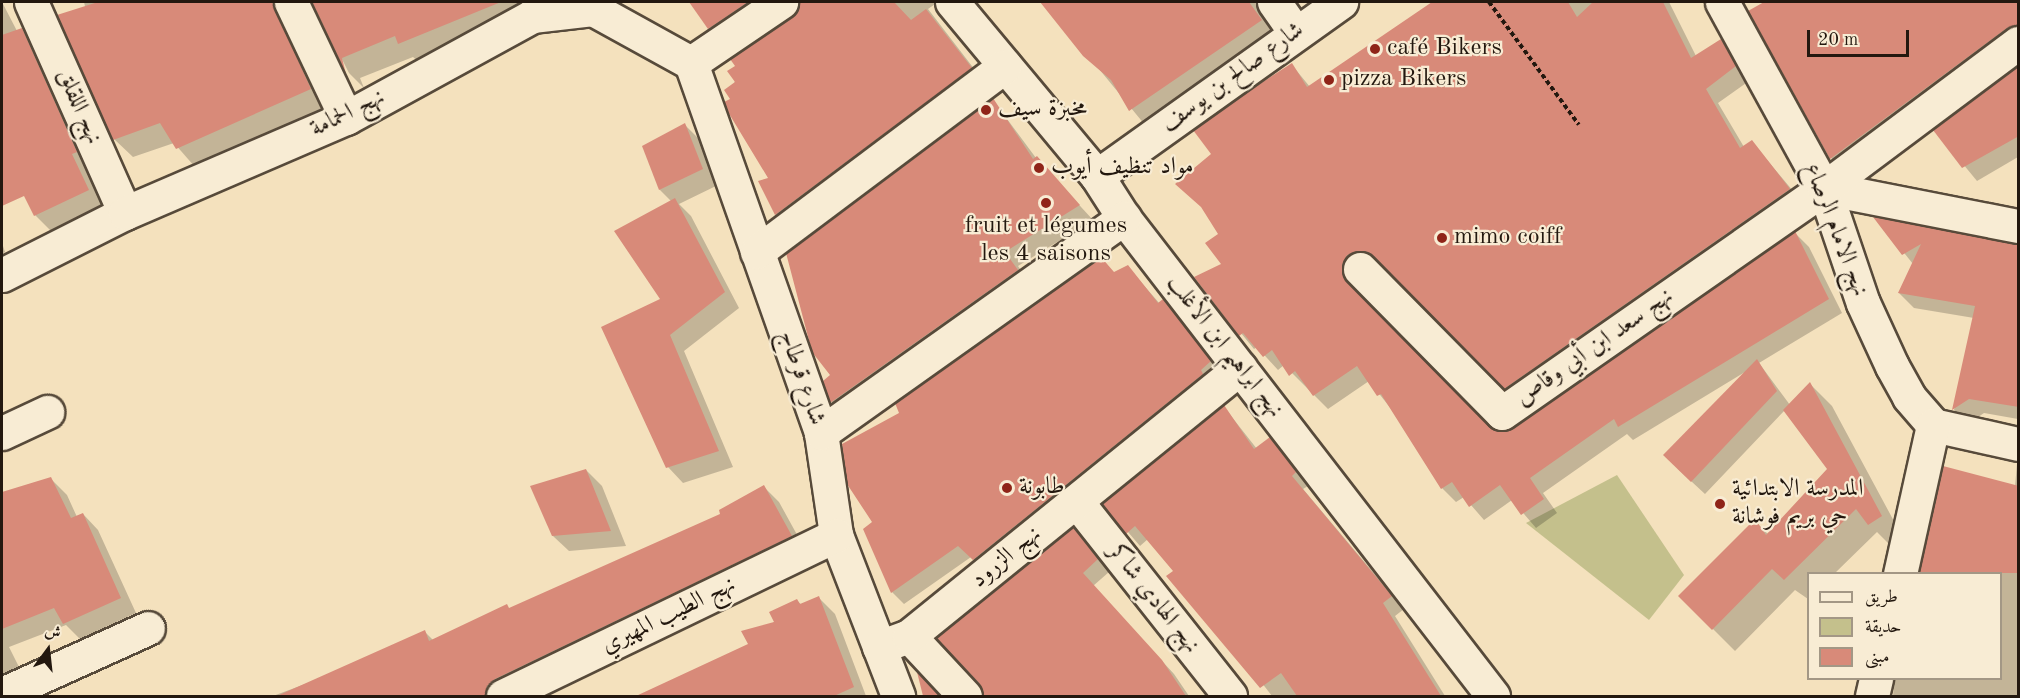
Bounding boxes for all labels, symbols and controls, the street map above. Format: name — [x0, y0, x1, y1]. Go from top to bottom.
street label: شارع صالح بن يوسف — [1156, 17, 1310, 139]
scale bar — [1810, 18, 1912, 56]
text: 20 m — [1818, 31, 1858, 49]
place label: café Bikers — [1387, 35, 1502, 63]
marker: café Bikers — [1368, 42, 1382, 56]
street label: نهج اللقلق — [49, 65, 107, 149]
place label: pizza Bikers — [1341, 66, 1466, 94]
marker: pizza Bikers — [1322, 73, 1336, 87]
street label: نهج الحمامة — [306, 84, 390, 144]
place label: مخبزة سيف — [998, 96, 1087, 124]
marker: مخبزة سيف — [979, 103, 993, 117]
place label: مواد تنظيف أيوب — [1051, 154, 1194, 182]
street label: نهج الامام الرصاع — [1796, 159, 1874, 301]
marker: مواد تنظيف أيوب — [1032, 161, 1046, 175]
marker: fruit et légumes les 4 saisons — [1039, 196, 1053, 210]
place label: fruit et légumes les 4 saisons — [965, 213, 1127, 269]
place label: mimo coiff — [1454, 224, 1562, 252]
marker: mimo coiff — [1435, 231, 1449, 245]
street label: نهج ابراهيم ابن الأغلب — [1159, 270, 1289, 424]
street label: نهج سعد ابن أبي وقاص — [1510, 283, 1680, 413]
street label: شارع قرطاج — [771, 327, 831, 429]
place label: طابونة — [1019, 474, 1065, 502]
place label: المدرسة الابتدائية حي بريم فوشانة — [1732, 476, 1864, 532]
marker: طابونة — [1000, 481, 1014, 495]
marker: المدرسة الابتدائية حي بريم فوشانة — [1713, 497, 1727, 511]
street label: نهج الزرود — [966, 521, 1048, 595]
street label: نهج الهادي شاكر — [1101, 538, 1205, 660]
street label: نهج الطيب المهيري — [597, 571, 741, 661]
legend — [1807, 572, 2002, 680]
text: طريق — [1865, 588, 1898, 606]
text: حديقة — [1865, 618, 1901, 636]
north arrow — [18, 620, 78, 680]
text: ش — [43, 623, 62, 642]
text: مبنى — [1865, 648, 1890, 666]

